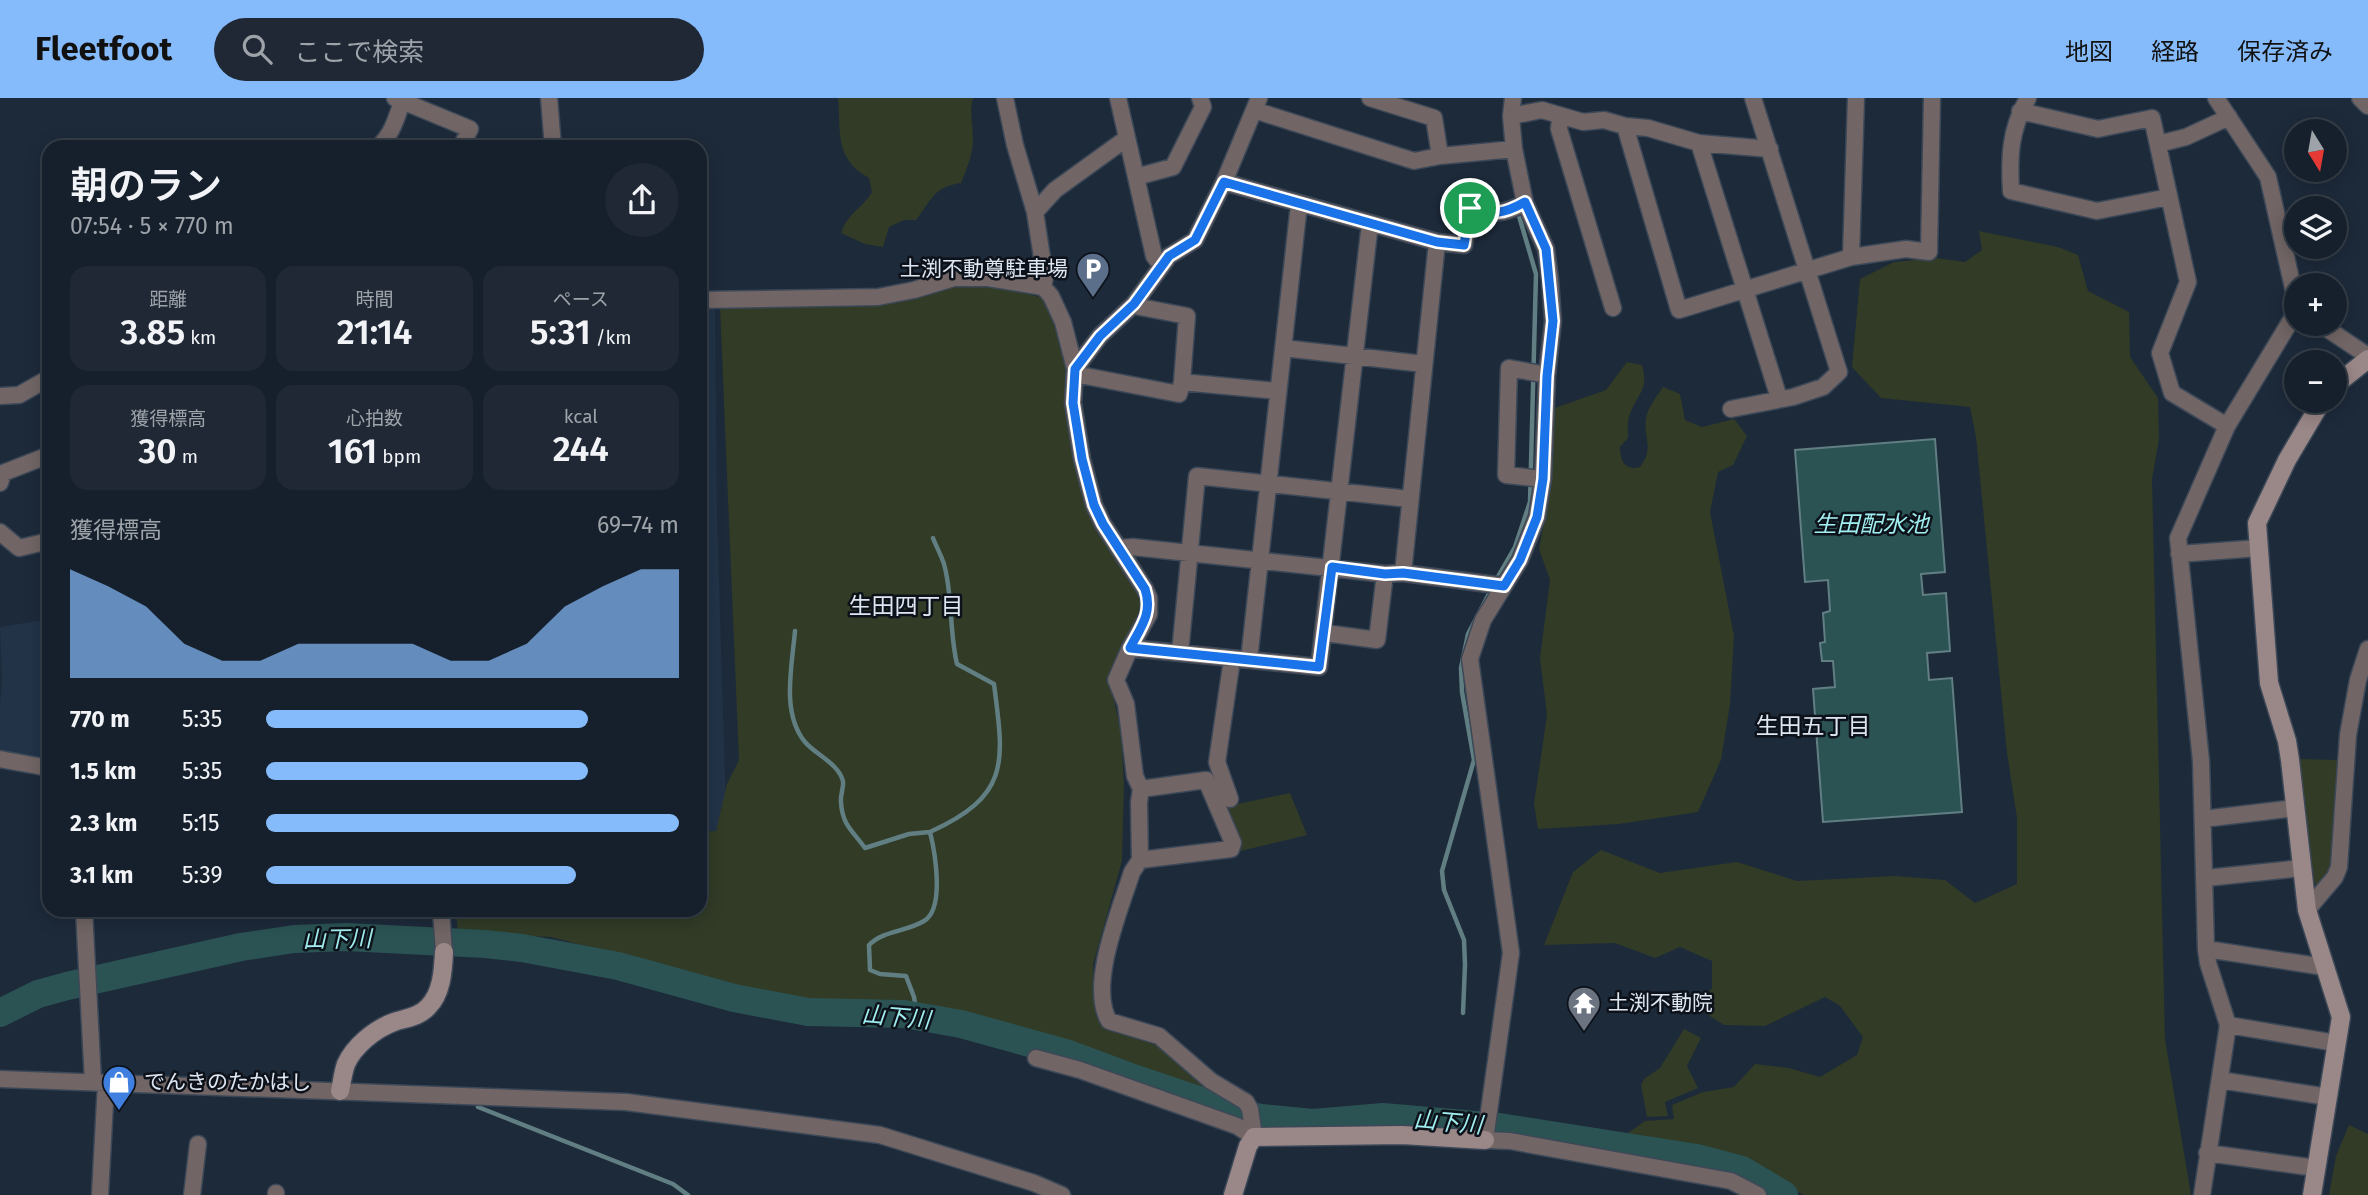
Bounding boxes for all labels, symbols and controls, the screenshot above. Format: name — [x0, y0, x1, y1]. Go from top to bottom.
search box — [214, 18, 704, 81]
text: Fleetfoot — [35, 29, 172, 69]
icon: search — [238, 30, 276, 68]
text: ここで検索 — [294, 37, 424, 68]
text: 地図 — [2065, 38, 2113, 66]
text: 経路 — [2151, 38, 2199, 66]
text: 保存済み — [2237, 38, 2333, 66]
north arrow — [2284, 119, 2347, 182]
map controls — [2284, 119, 2347, 413]
text: 朝のラン — [70, 163, 222, 209]
button: share — [605, 163, 679, 237]
pin — [1440, 178, 1500, 238]
icon: arrive — [1451, 189, 1489, 227]
button: layers — [2284, 196, 2347, 259]
text: 07:54 · 5 × 770 m — [70, 212, 234, 240]
parking icon: 土渕不動尊駐車場 — [1074, 250, 1112, 299]
place label: 土渕不動尊駐車場 — [900, 256, 1068, 282]
button: + — [2284, 273, 2347, 336]
text: 距離 — [149, 288, 187, 311]
text: 時間 — [355, 288, 394, 311]
text: ペース — [553, 288, 609, 311]
text: 3.85 — [120, 311, 185, 353]
text: 21:14 — [337, 311, 412, 353]
text: 5:31 — [530, 311, 591, 353]
text: km — [185, 326, 216, 349]
text: /km — [591, 326, 632, 349]
button: − — [2284, 350, 2347, 413]
text: kcal — [564, 405, 598, 428]
text: 獲得標高 — [130, 407, 206, 430]
text: 心拍数 — [346, 407, 403, 430]
text: 244 — [553, 428, 609, 470]
text: 30 — [138, 430, 177, 472]
text: 161 — [328, 430, 377, 472]
text: m — [177, 445, 198, 468]
text: bpm — [377, 445, 421, 468]
water label: 生田配水池 — [1814, 510, 1931, 538]
text: 69–74 m — [597, 511, 679, 539]
text: 獲得標高 — [70, 516, 162, 544]
district label: 生田四丁目 — [849, 592, 964, 620]
text: 770 m — [70, 705, 130, 733]
text: 5:35 — [182, 705, 222, 733]
district label: 生田五丁目 — [1756, 712, 1871, 740]
text: 1.5 km — [70, 757, 136, 785]
text: 5:35 — [182, 757, 222, 785]
text: 2.3 km — [70, 809, 137, 837]
text: 5:15 — [182, 809, 220, 837]
text: 3.1 km — [70, 861, 133, 889]
text: 5:39 — [182, 861, 223, 889]
water label: 山下川 — [302, 924, 375, 954]
temple icon: 土渕不動院 — [1565, 984, 1603, 1033]
place label: 土渕不動院 — [1608, 990, 1713, 1016]
water label: 山下川 — [860, 1000, 935, 1034]
shop icon: でんきのたかはし — [100, 1063, 138, 1112]
place label: でんきのたかはし — [144, 1069, 311, 1095]
water label: 山下川 — [1412, 1105, 1487, 1139]

